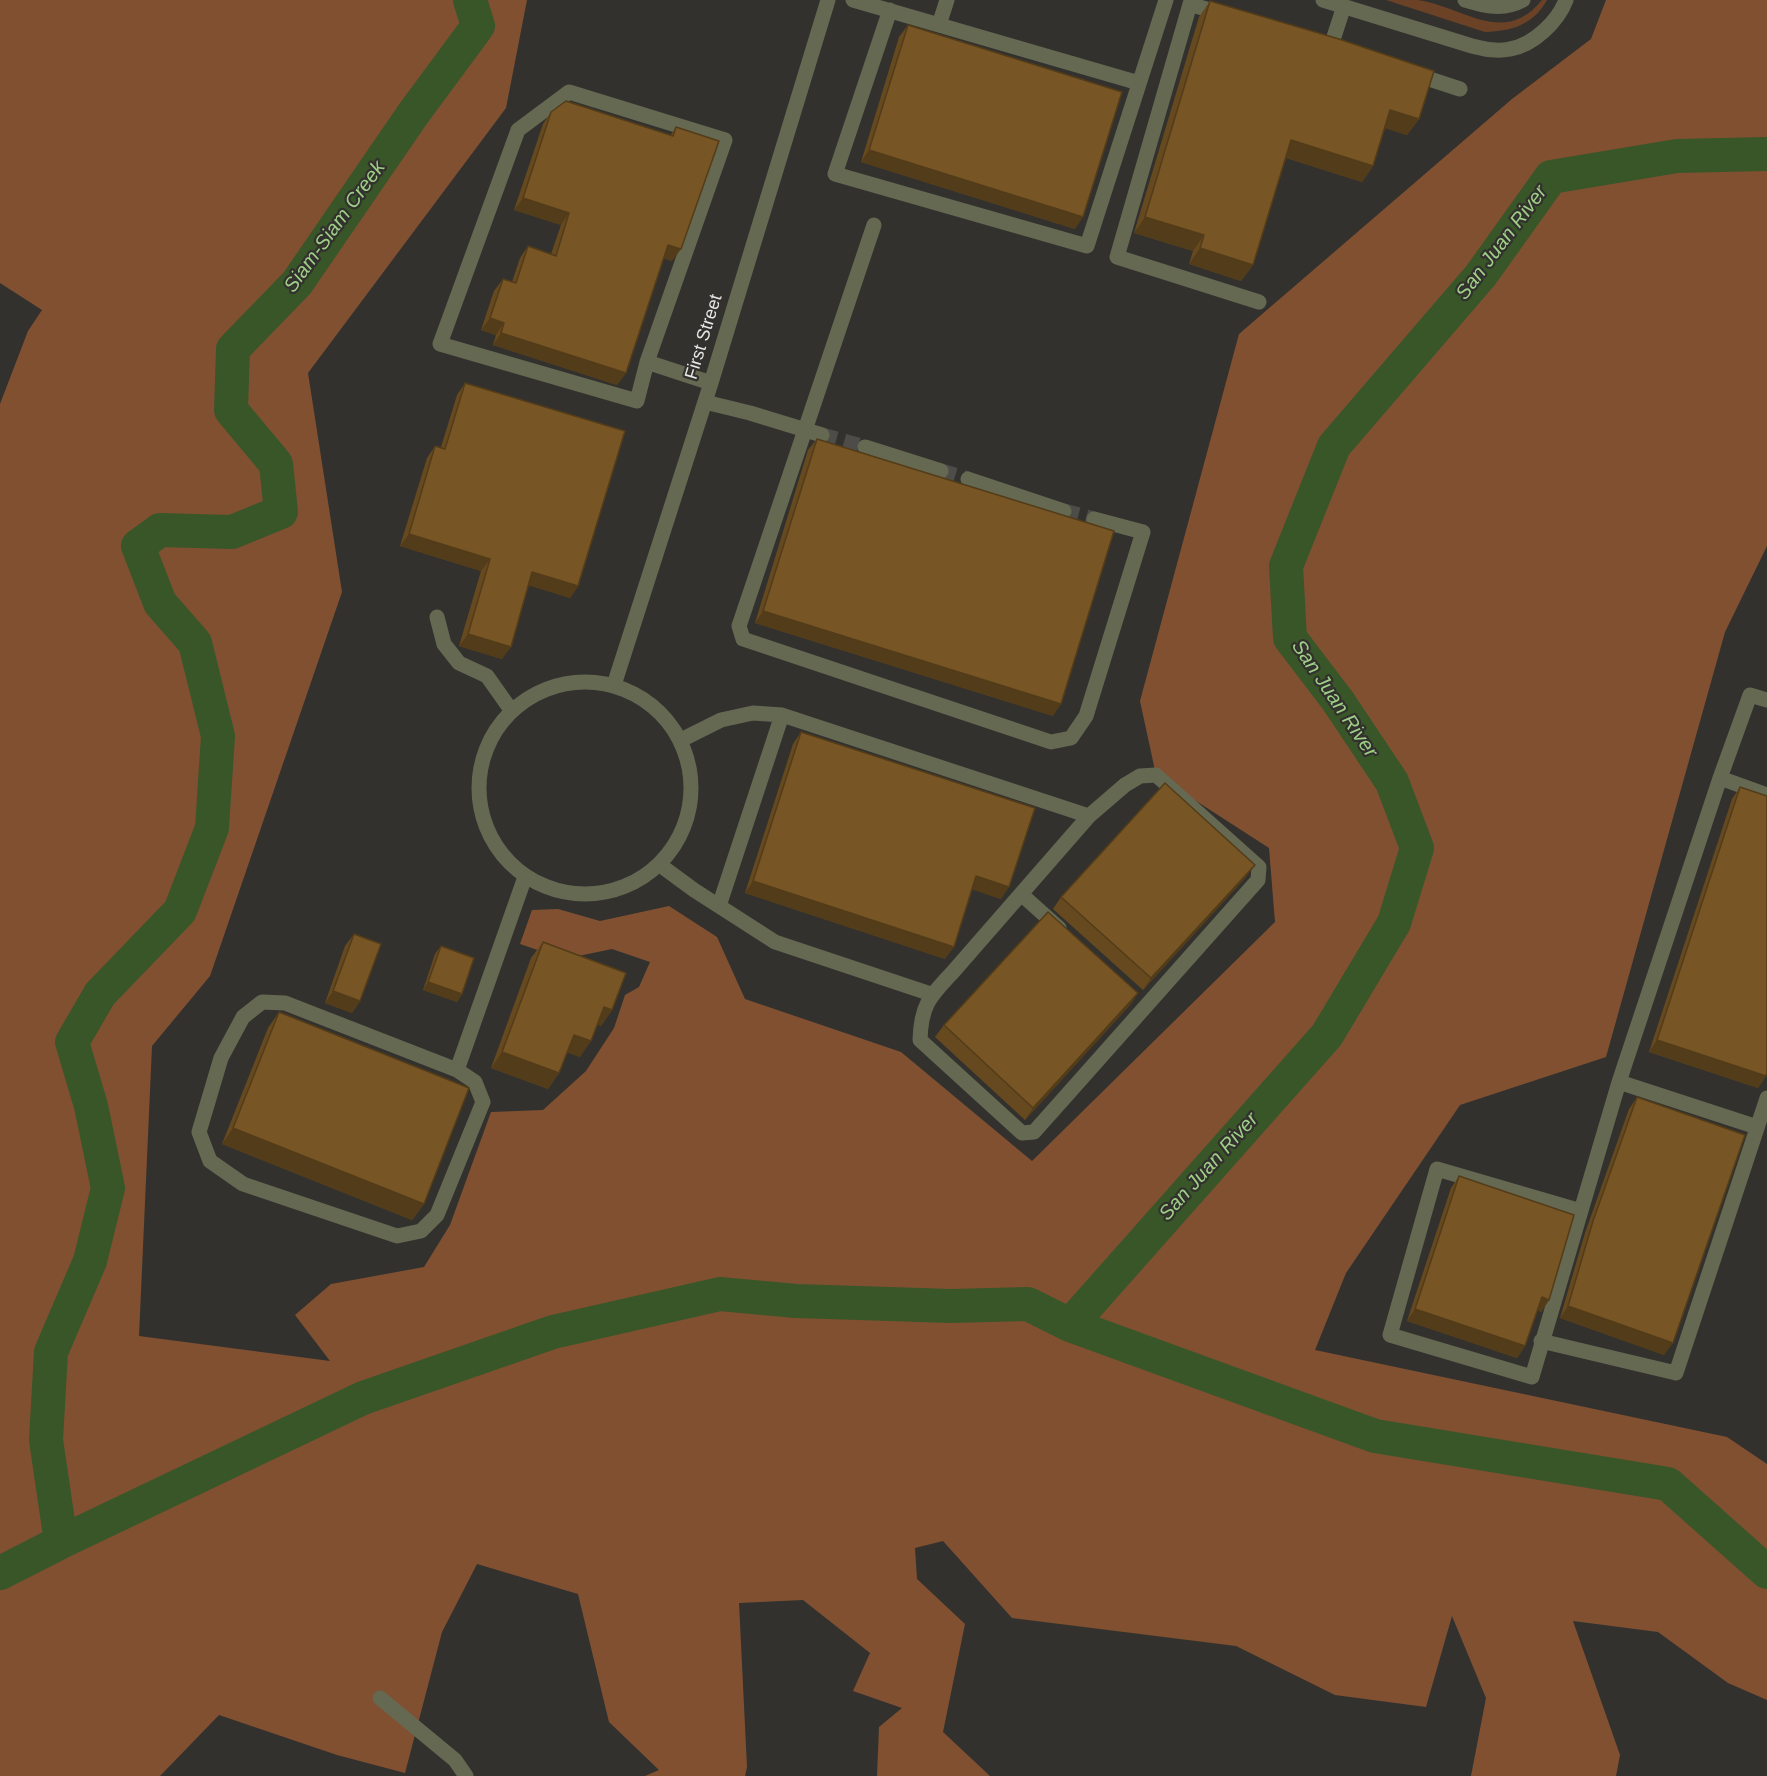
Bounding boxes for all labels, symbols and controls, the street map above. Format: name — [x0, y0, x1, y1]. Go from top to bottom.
water label: Siam-Siam Creek — [279, 157, 391, 297]
water label: San Juan River — [1451, 181, 1553, 305]
street label: First Street — [681, 292, 727, 382]
water label: San Juan River — [1286, 636, 1382, 762]
water label: San Juan River — [1154, 1108, 1264, 1226]

